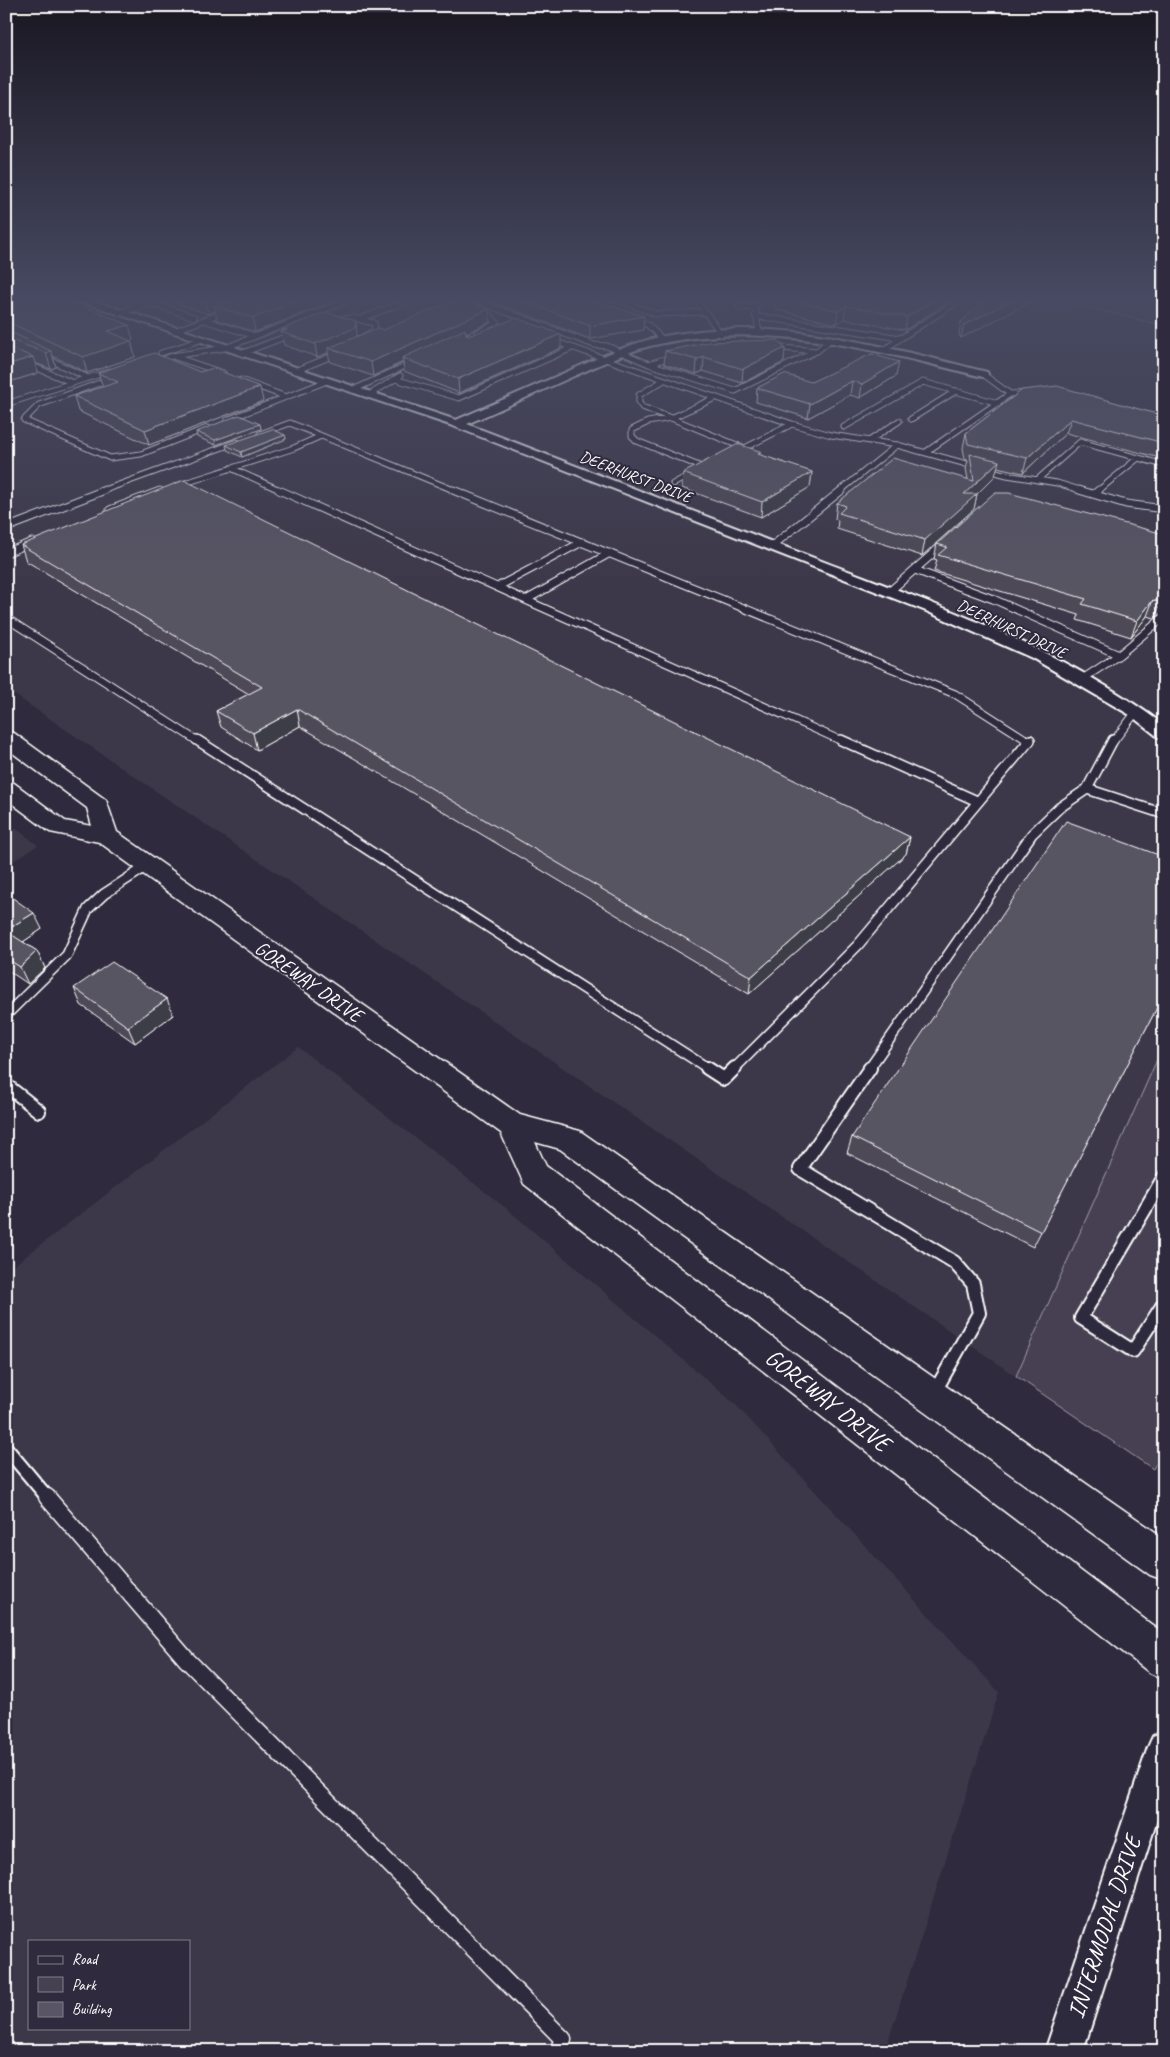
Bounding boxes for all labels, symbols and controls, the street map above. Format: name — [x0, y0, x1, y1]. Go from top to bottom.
street label: DEERHURST DRIVE — [577, 446, 696, 508]
street label: DEERHURST DRIVE — [954, 595, 1071, 664]
street label: GOREWAY DRIVE — [250, 935, 370, 1029]
street label: GOREWAY DRIVE — [759, 1342, 899, 1460]
street label: INTERMODAL DRIVE — [1060, 1829, 1149, 2022]
legend — [28, 1940, 190, 2030]
text: Road — [72, 1950, 99, 1969]
text: Park — [72, 1976, 97, 1995]
text: Building — [72, 2000, 112, 2019]

